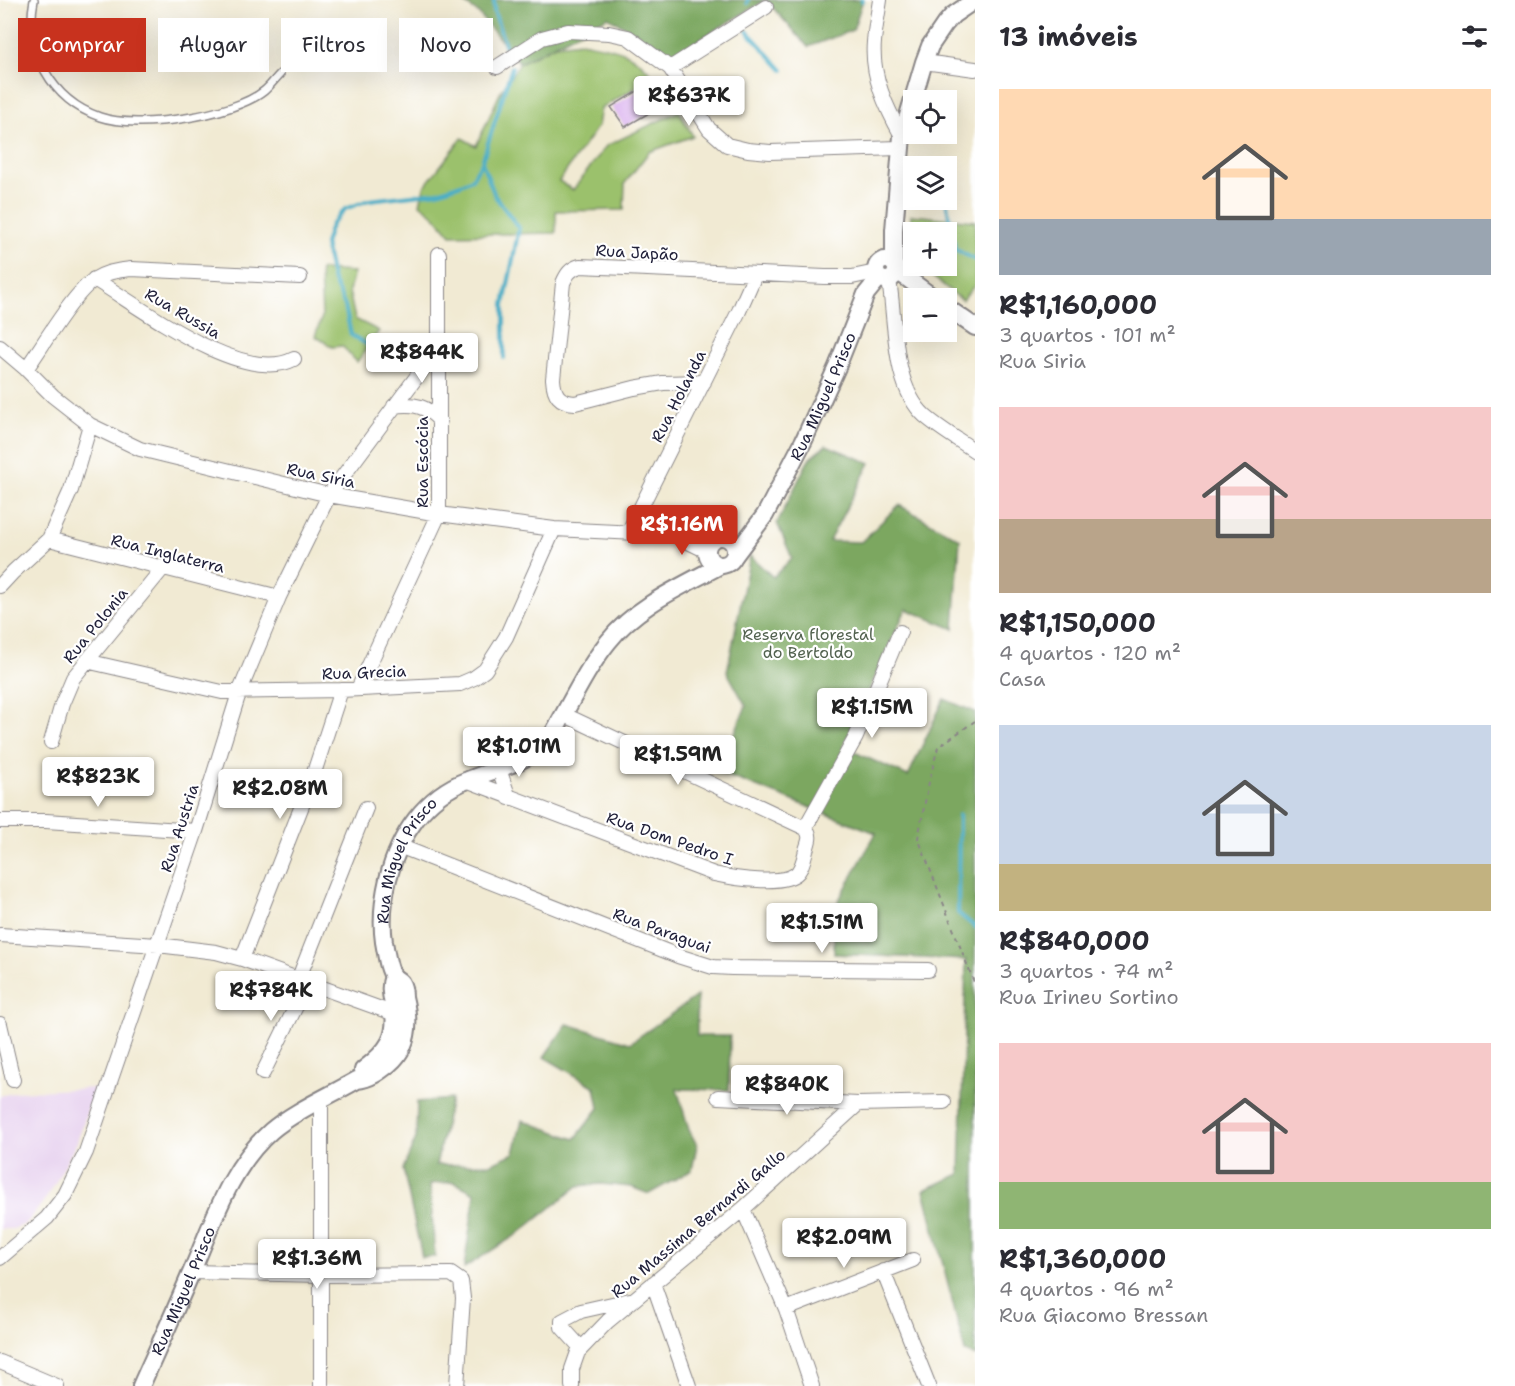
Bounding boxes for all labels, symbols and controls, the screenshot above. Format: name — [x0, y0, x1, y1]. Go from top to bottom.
chip: Comprar — [18, 18, 146, 72]
chip: Alugar — [158, 18, 269, 72]
chip: Filtros — [281, 18, 387, 72]
chip: Novo — [399, 18, 493, 72]
text: 13 imóveis — [999, 19, 1138, 54]
icon: filters — [1458, 20, 1491, 53]
pin: R$637K — [640, 76, 738, 127]
text: R$637K — [648, 82, 730, 108]
map controls — [903, 90, 957, 342]
button: locate — [903, 90, 957, 144]
icon: home — [1191, 128, 1299, 236]
button: layers — [903, 156, 957, 210]
button: + — [903, 222, 957, 276]
street label: Rua Japão — [595, 240, 679, 265]
street label: Rua Russia — [141, 283, 225, 344]
text: R$1,160,000 — [999, 287, 1157, 322]
button: − — [903, 288, 957, 342]
text: 3 quartos · 101 m² — [999, 322, 1176, 348]
street label: Rua Miguel Prisco — [785, 329, 861, 464]
pin: R$844K — [373, 333, 471, 384]
text: R$844K — [380, 339, 464, 365]
street label: Rua Holanda — [646, 346, 711, 446]
text: Rua Siria — [999, 348, 1086, 374]
street label: Rua Escócia — [412, 416, 433, 508]
icon: home — [1191, 446, 1299, 554]
street label: Rua Siria — [285, 458, 357, 493]
pin: R$1.16M — [627, 505, 737, 556]
text: R$1.16M — [641, 511, 723, 537]
street label: Rua Inglaterra — [109, 529, 227, 578]
street label: Rua Polonia — [58, 583, 132, 668]
text: R$1,150,000 — [999, 605, 1156, 640]
park label: Reserva florestal do Bertoldo — [742, 624, 874, 663]
text: 4 quartos · 120 m² — [999, 640, 1181, 666]
street label: Rua Grecia — [321, 661, 407, 684]
text: Casa — [999, 666, 1045, 692]
pin: R$1.15M — [817, 688, 927, 739]
text: R$1.15M — [831, 694, 913, 720]
pin: R$1.01M — [464, 727, 574, 778]
text: R$1.01M — [477, 733, 561, 759]
pin: R$1.59M — [623, 735, 733, 786]
text: R$1.59M — [634, 741, 722, 767]
pin: R$823K — [49, 757, 147, 808]
text: R$823K — [56, 763, 140, 789]
icon: home — [1191, 764, 1299, 872]
pin: R$2.08M — [225, 769, 335, 820]
text: R$2.08M — [232, 775, 328, 801]
street label: Rua Austria — [155, 781, 204, 875]
street label: Rua Miguel Prisco — [373, 792, 442, 924]
street label: Rua Dom Pedro I — [604, 807, 736, 870]
street label: Rua Paraguai — [610, 903, 714, 958]
pin: R$1.51M — [767, 903, 877, 954]
text: R$1.51M — [780, 909, 864, 935]
text: R$840,000 — [999, 923, 1150, 958]
text: 3 quartos · 74 m² — [999, 958, 1173, 984]
pin: R$784K — [222, 971, 320, 1022]
text: R$784K — [229, 977, 313, 1003]
text: Rua Irineu Sortino — [999, 984, 1179, 1010]
pin: R$840K — [738, 1065, 836, 1116]
text: R$840K — [745, 1071, 829, 1097]
icon: home — [1191, 1082, 1299, 1190]
street label: Rua Massima Bernardi Gallo — [607, 1144, 790, 1303]
pin: R$2.09M — [789, 1218, 899, 1269]
street label: Rua Miguel Prisco — [146, 1223, 220, 1359]
text: R$2.09M — [796, 1224, 892, 1250]
pin: R$1.36M — [262, 1239, 372, 1290]
text: R$1,360,000 — [999, 1241, 1166, 1276]
text: R$1.36M — [272, 1245, 362, 1271]
text: 4 quartos · 96 m² — [999, 1276, 1174, 1302]
text: Rua Giacomo Bressan — [999, 1302, 1208, 1328]

